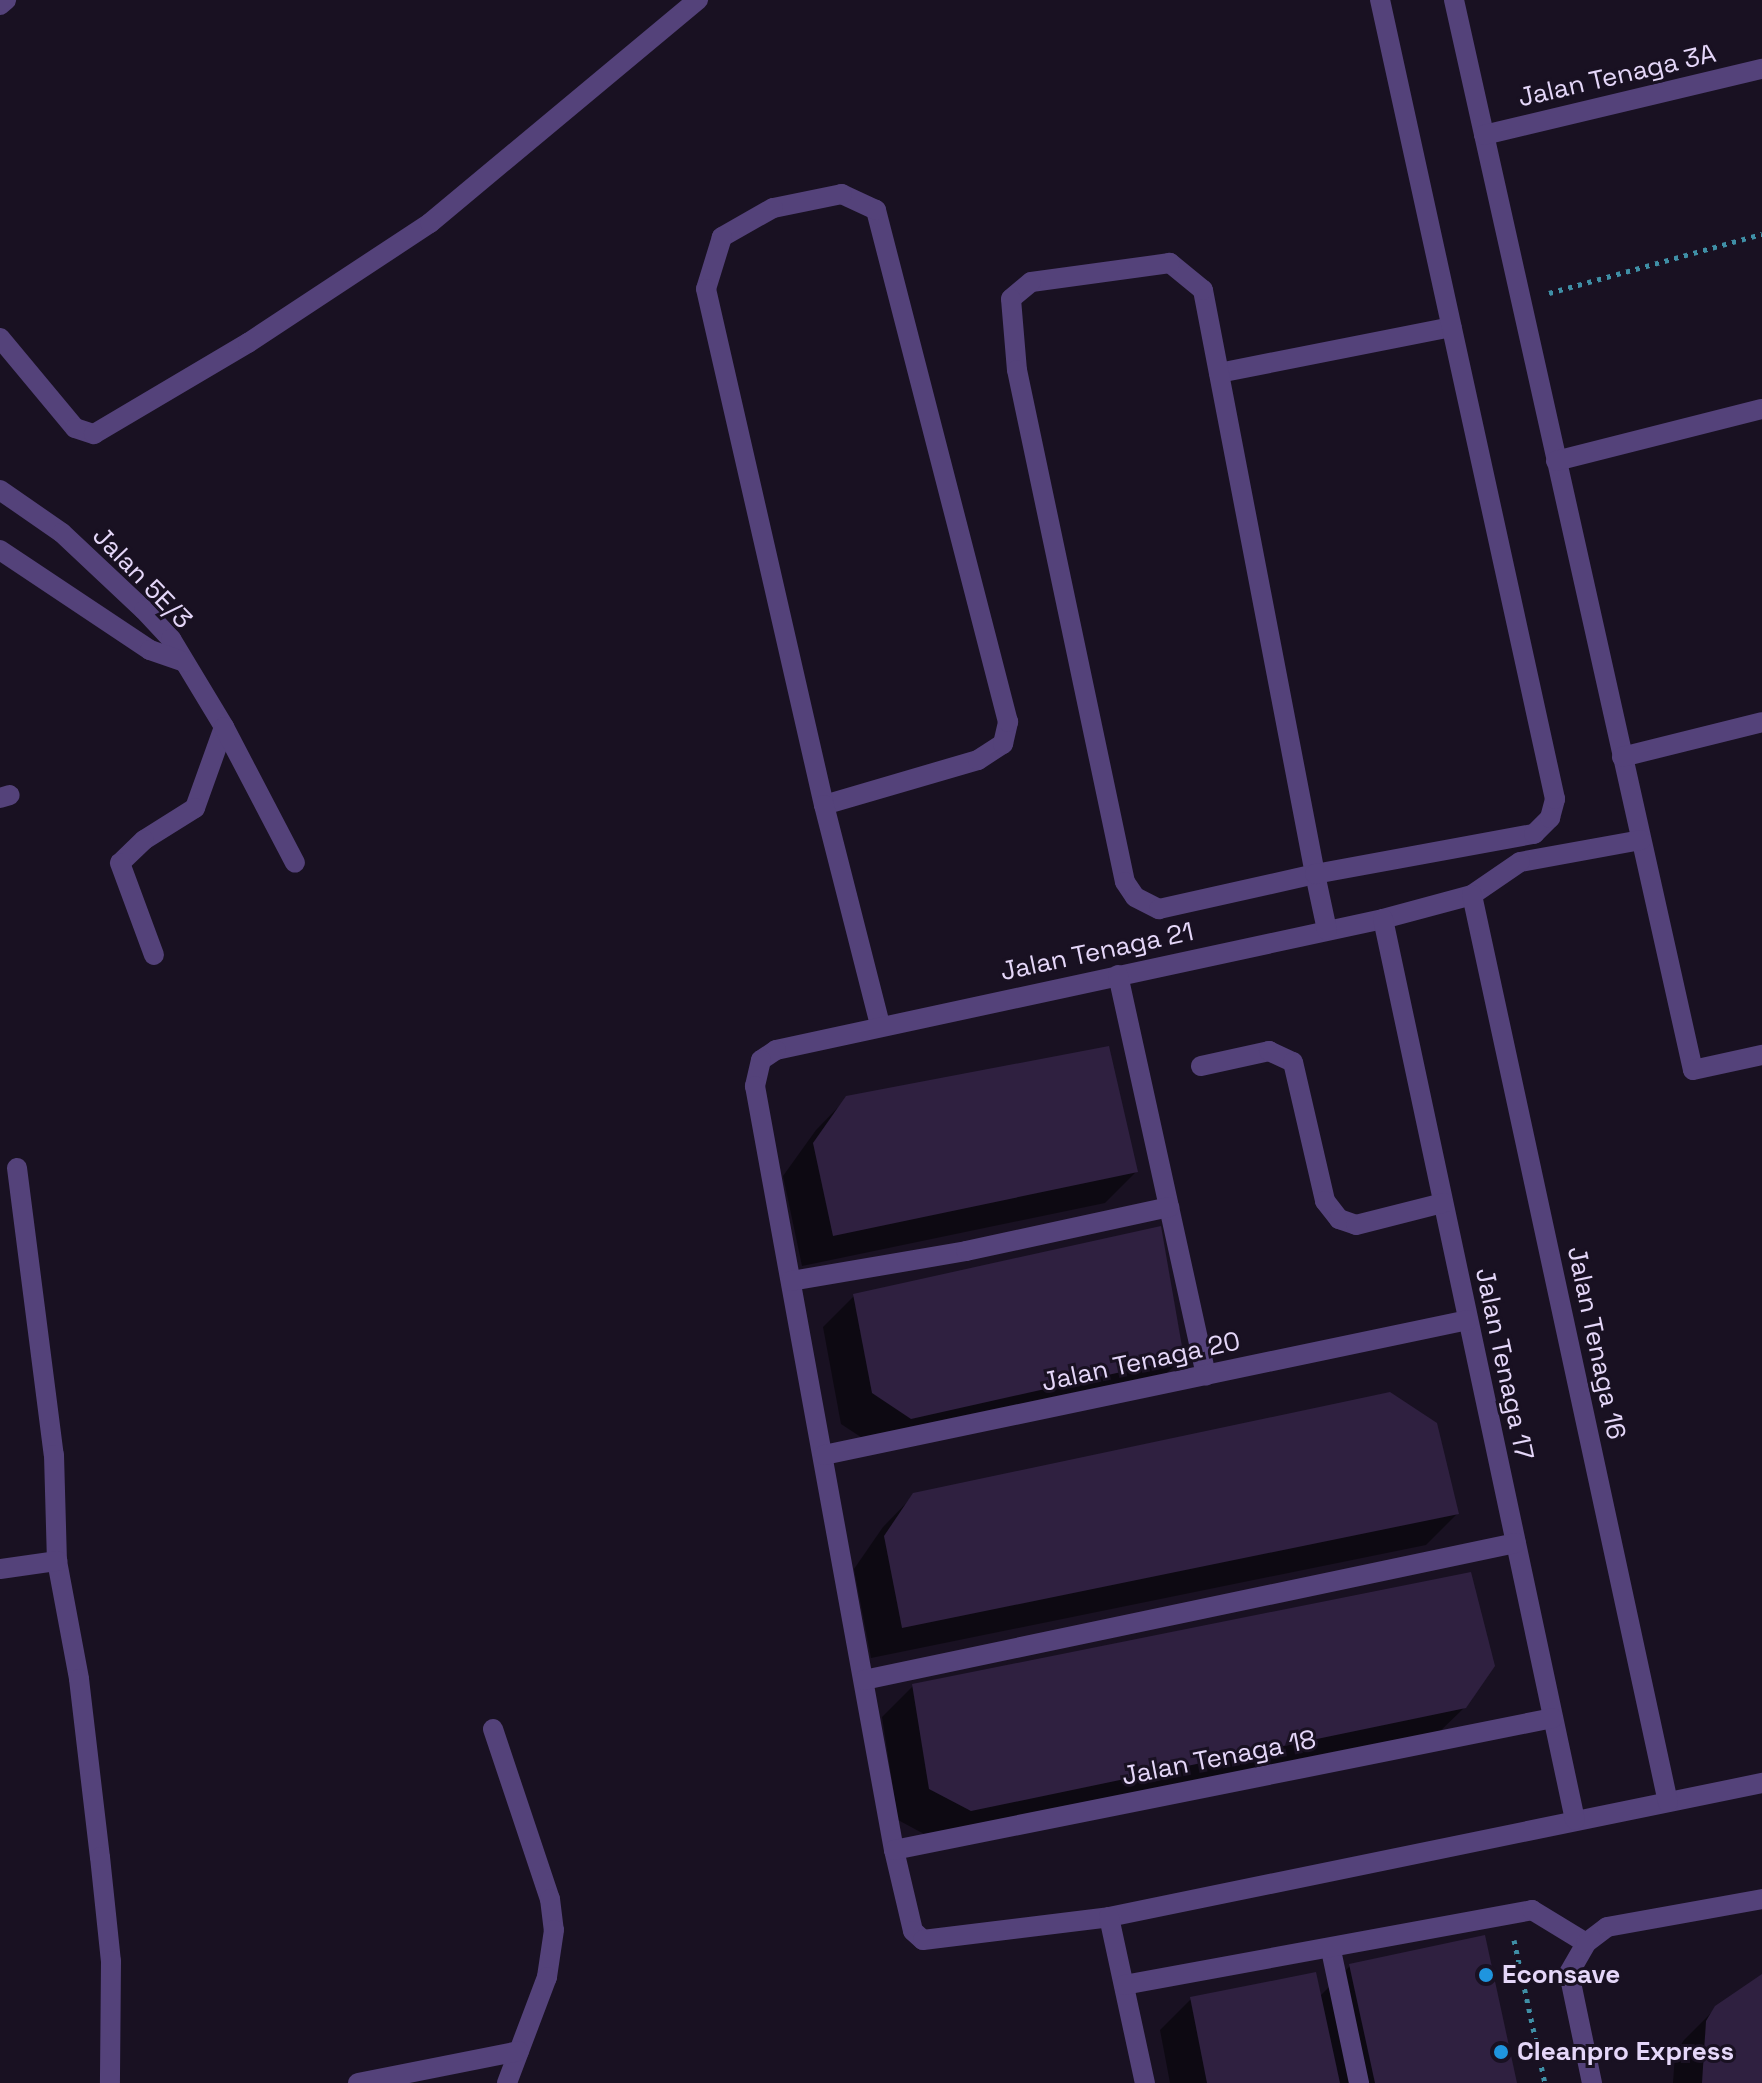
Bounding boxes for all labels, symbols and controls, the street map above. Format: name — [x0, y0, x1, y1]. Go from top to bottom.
street label: Jalan Tenaga 3A — [1515, 38, 1719, 114]
street label: Jalan 5E/3 — [86, 521, 198, 635]
street label: Jalan Tenaga 21 — [997, 916, 1197, 988]
street label: Jalan Tenaga 16 — [1560, 1243, 1632, 1443]
street label: Jalan Tenaga 17 — [1468, 1265, 1540, 1463]
street label: Jalan Tenaga 20 — [1039, 1326, 1243, 1398]
street label: Jalan Tenaga 18 — [1119, 1724, 1319, 1792]
place label: Econsave — [1502, 1959, 1620, 1991]
marker: Econsave — [1477, 1966, 1495, 1984]
place label: Cleanpro Express — [1517, 2036, 1734, 2068]
marker: Cleanpro Express — [1492, 2043, 1510, 2061]

